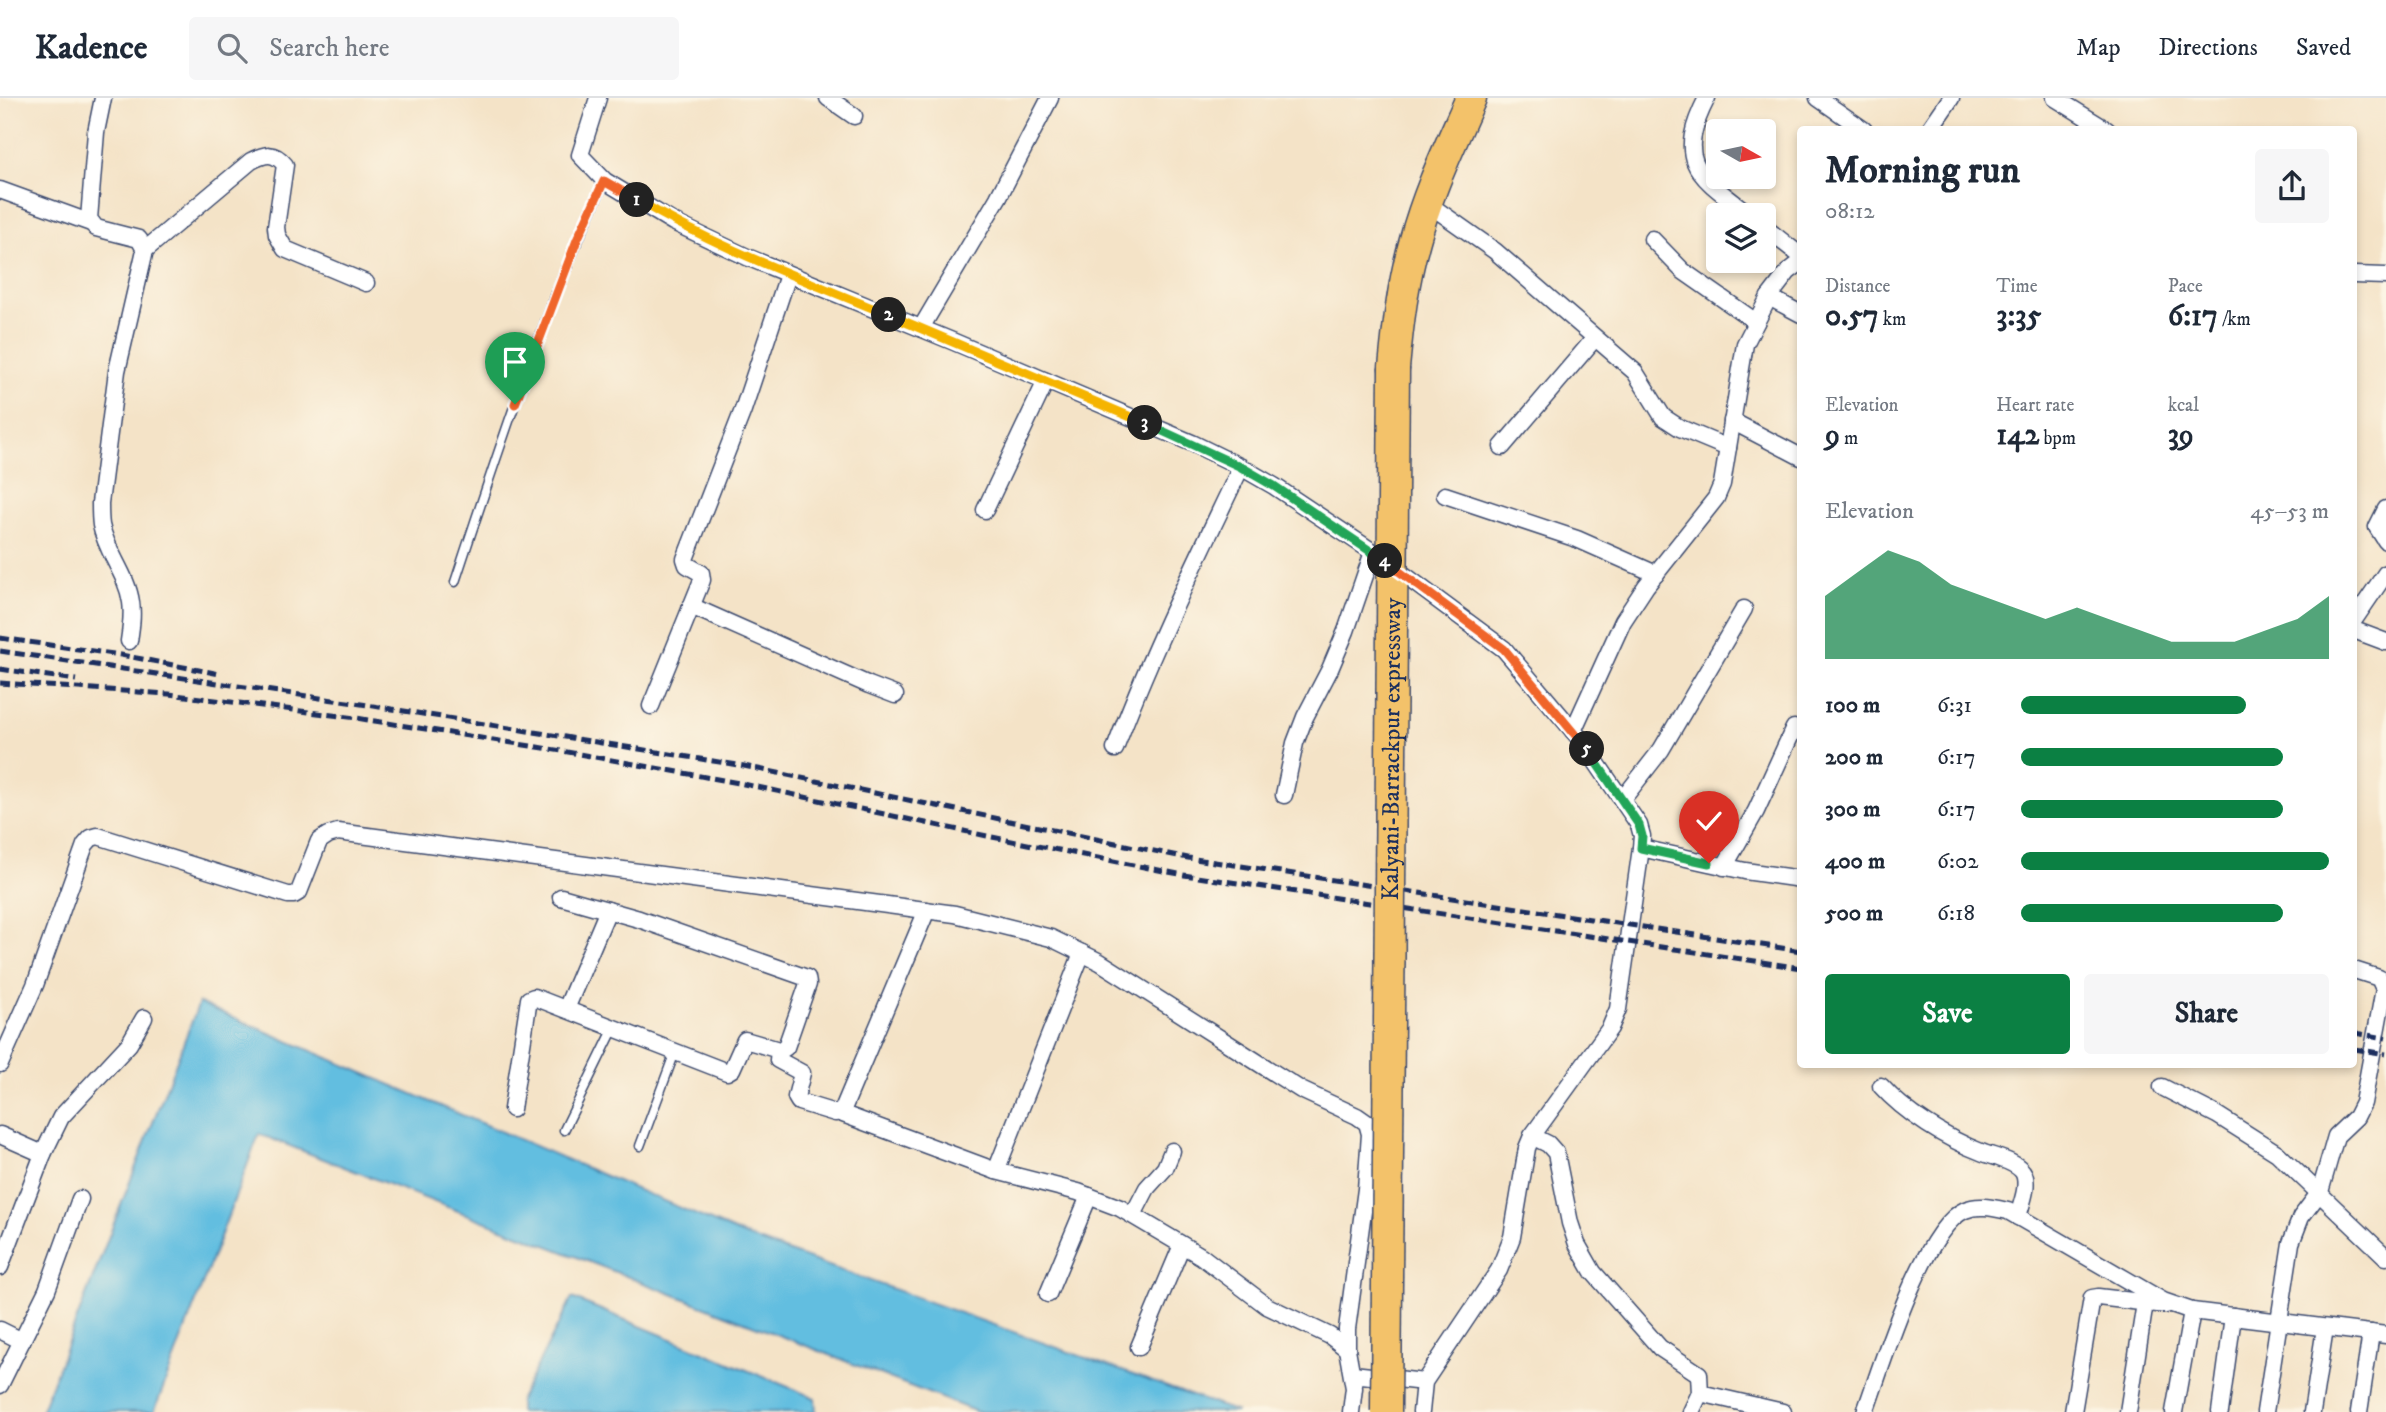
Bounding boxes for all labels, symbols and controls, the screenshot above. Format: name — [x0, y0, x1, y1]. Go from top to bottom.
search box — [189, 17, 679, 80]
text: Kadence — [35, 28, 147, 69]
icon: search — [213, 29, 251, 67]
text: Search here — [269, 32, 390, 65]
text: Map — [2076, 33, 2121, 63]
text: Directions — [2159, 33, 2258, 63]
text: Saved — [2296, 33, 2351, 63]
north arrow — [1706, 119, 1776, 189]
map controls — [1706, 119, 1776, 273]
text: Morning run — [1825, 147, 2020, 195]
button: share — [2255, 149, 2329, 223]
pin: 1 — [620, 182, 654, 217]
text: 1 — [633, 188, 640, 211]
text: 08:12 — [1825, 197, 1875, 226]
button: layers — [1706, 203, 1776, 273]
text: Distance — [1825, 275, 1890, 298]
text: Time — [1996, 275, 2038, 298]
text: Pace — [2168, 275, 2203, 298]
pin: 2 — [872, 298, 906, 332]
text: 0.57 — [1825, 298, 1879, 335]
text: 3:35 — [1996, 298, 2041, 335]
text: 6:17 — [2168, 298, 2218, 335]
text: 2 — [884, 303, 893, 326]
text: km — [1879, 308, 1906, 331]
text: /km — [2218, 308, 2251, 331]
pin — [485, 332, 545, 404]
icon: arrive — [496, 343, 534, 381]
text: Elevation — [1825, 394, 1899, 417]
text: Heart rate — [1996, 394, 2074, 417]
text: kcal — [2168, 394, 2199, 417]
pin: 3 — [1128, 406, 1162, 440]
text: 3 — [1141, 411, 1148, 434]
text: 9 — [1825, 417, 1840, 454]
text: 142 — [1996, 417, 2039, 454]
text: 39 — [2168, 417, 2194, 454]
text: m — [1840, 427, 1858, 450]
text: bpm — [2039, 427, 2076, 450]
text: Elevation — [1825, 497, 1914, 526]
text: 45–53 m — [2250, 497, 2329, 526]
pin: 4 — [1368, 544, 1402, 578]
text: 4 — [1379, 549, 1390, 572]
street label: Kalyani-Barrackpur expressway — [1376, 597, 1408, 901]
text: 100 m — [1825, 691, 1880, 720]
text: 6:31 — [1937, 691, 1972, 720]
pin: 5 — [1570, 732, 1604, 766]
text: 5 — [1582, 737, 1591, 760]
text: 200 m — [1825, 743, 1883, 772]
text: 6:17 — [1937, 743, 1976, 772]
pin — [1679, 791, 1739, 863]
text: 300 m — [1825, 795, 1881, 824]
text: 6:17 — [1937, 795, 1976, 824]
icon: check — [1690, 802, 1728, 840]
text: 400 m — [1825, 847, 1885, 876]
text: 6:02 — [1937, 847, 1979, 876]
text: 500 m — [1825, 899, 1883, 928]
text: 6:18 — [1937, 899, 1975, 928]
button: Save — [1825, 974, 2070, 1054]
button: Share — [2084, 974, 2329, 1054]

